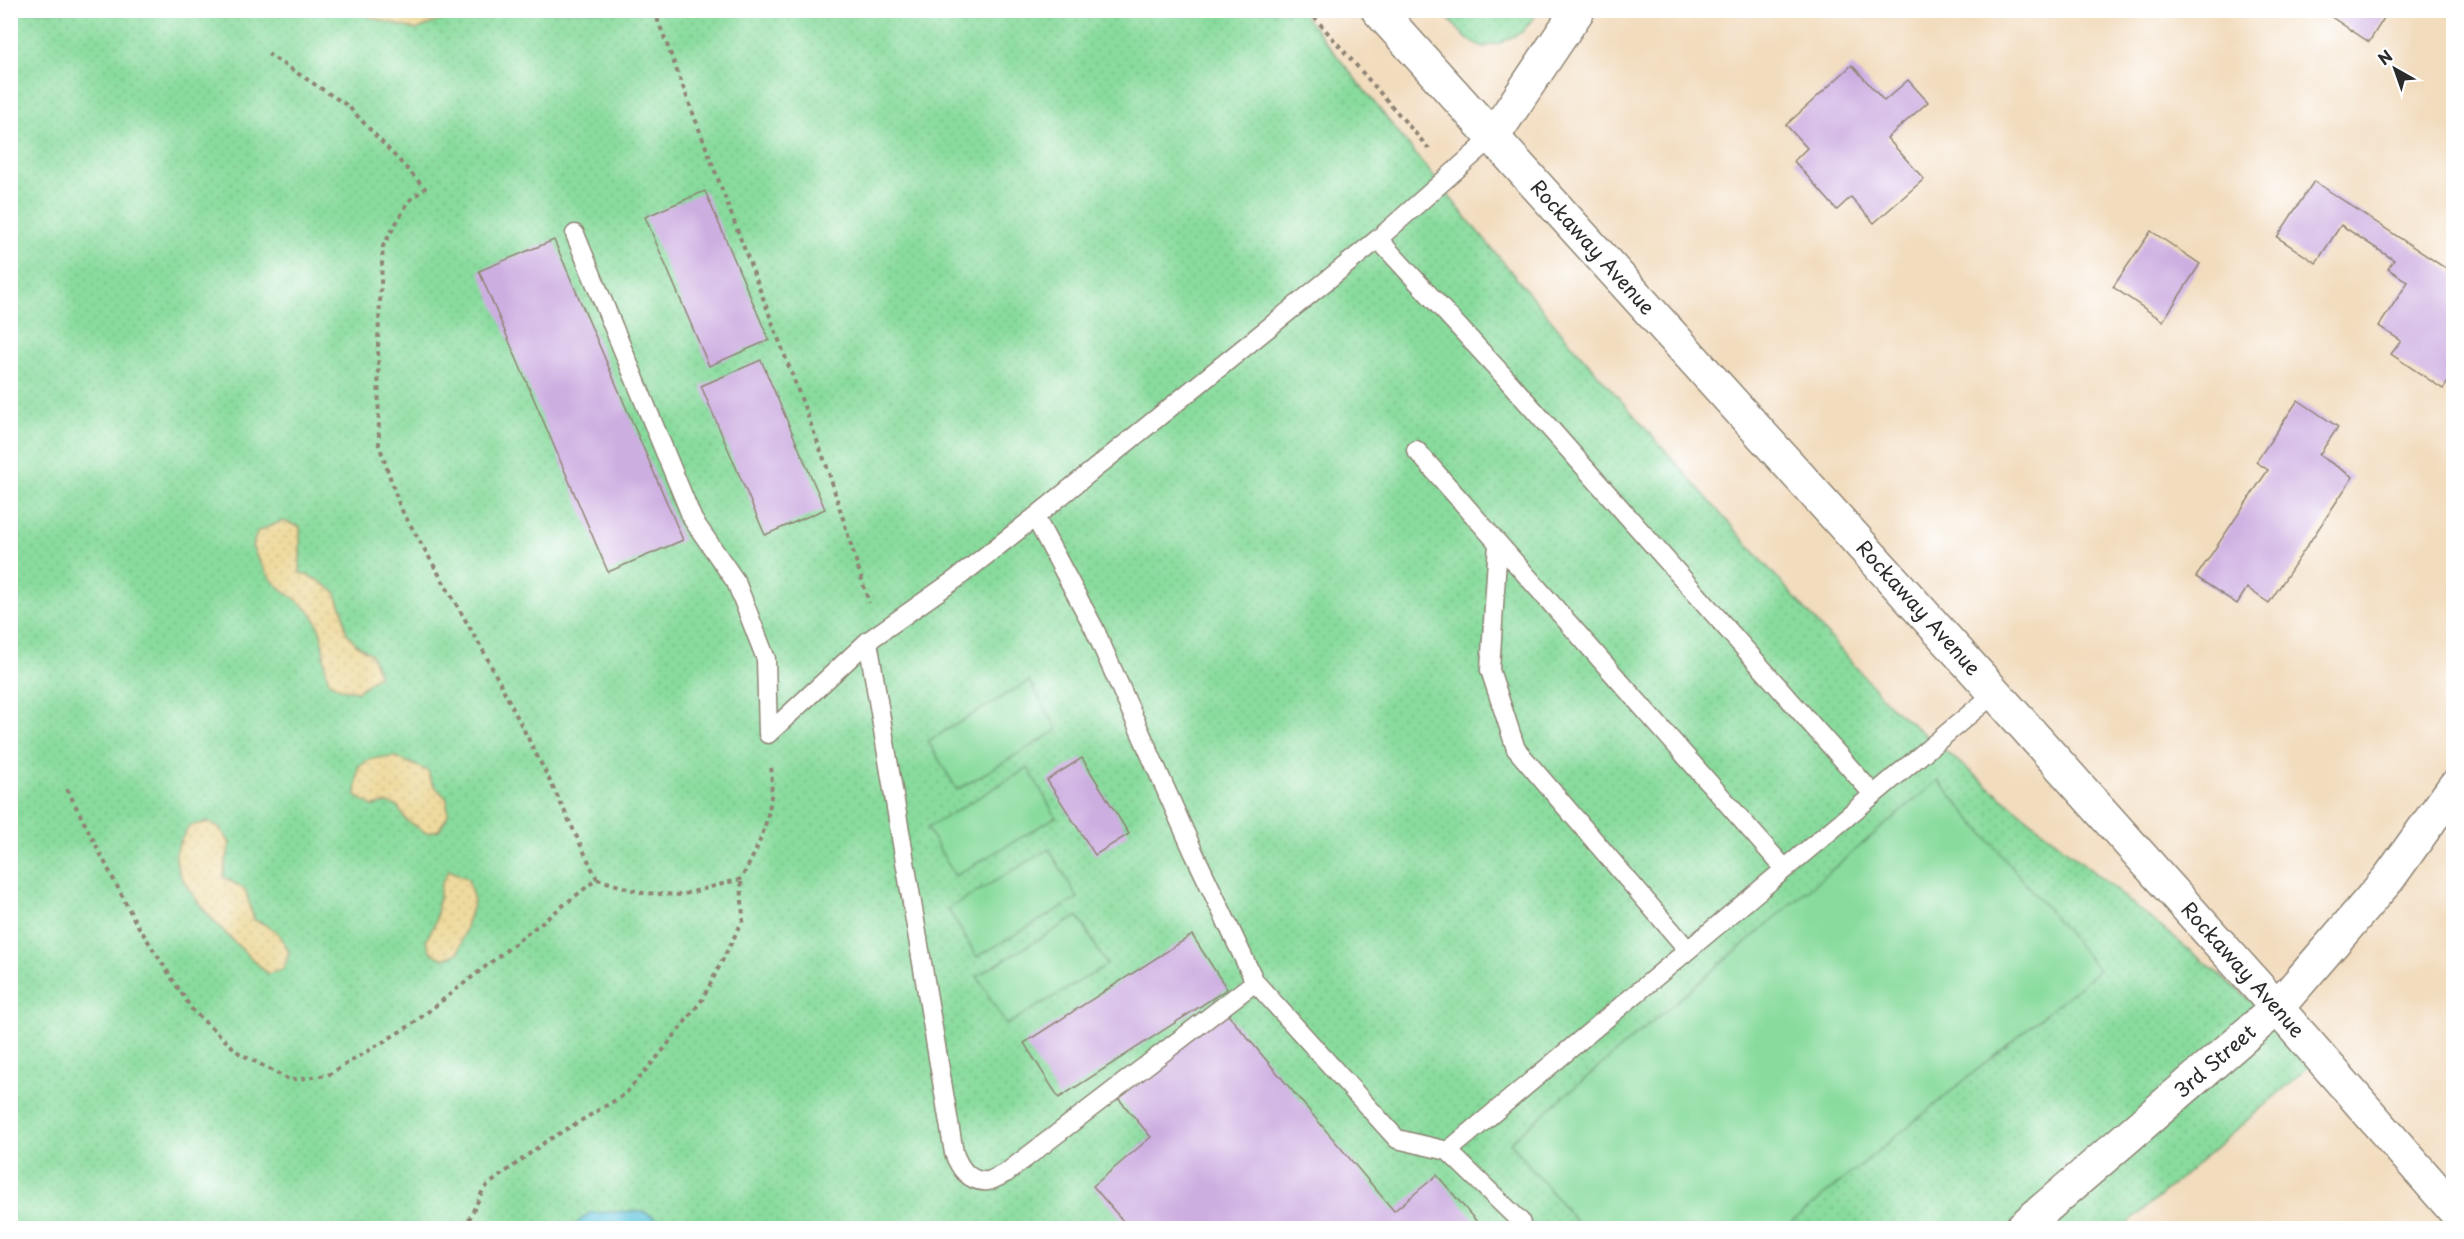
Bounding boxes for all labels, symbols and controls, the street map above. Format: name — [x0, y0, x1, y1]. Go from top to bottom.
north arrow — [2365, 39, 2425, 99]
text: N — [2372, 43, 2397, 70]
street label: Rockaway Avenue — [1524, 173, 1662, 321]
street label: Rockaway Avenue — [1850, 533, 1988, 682]
street label: Rockaway Avenue — [2175, 895, 2312, 1044]
street label: 3rd Street — [2167, 1017, 2262, 1105]

